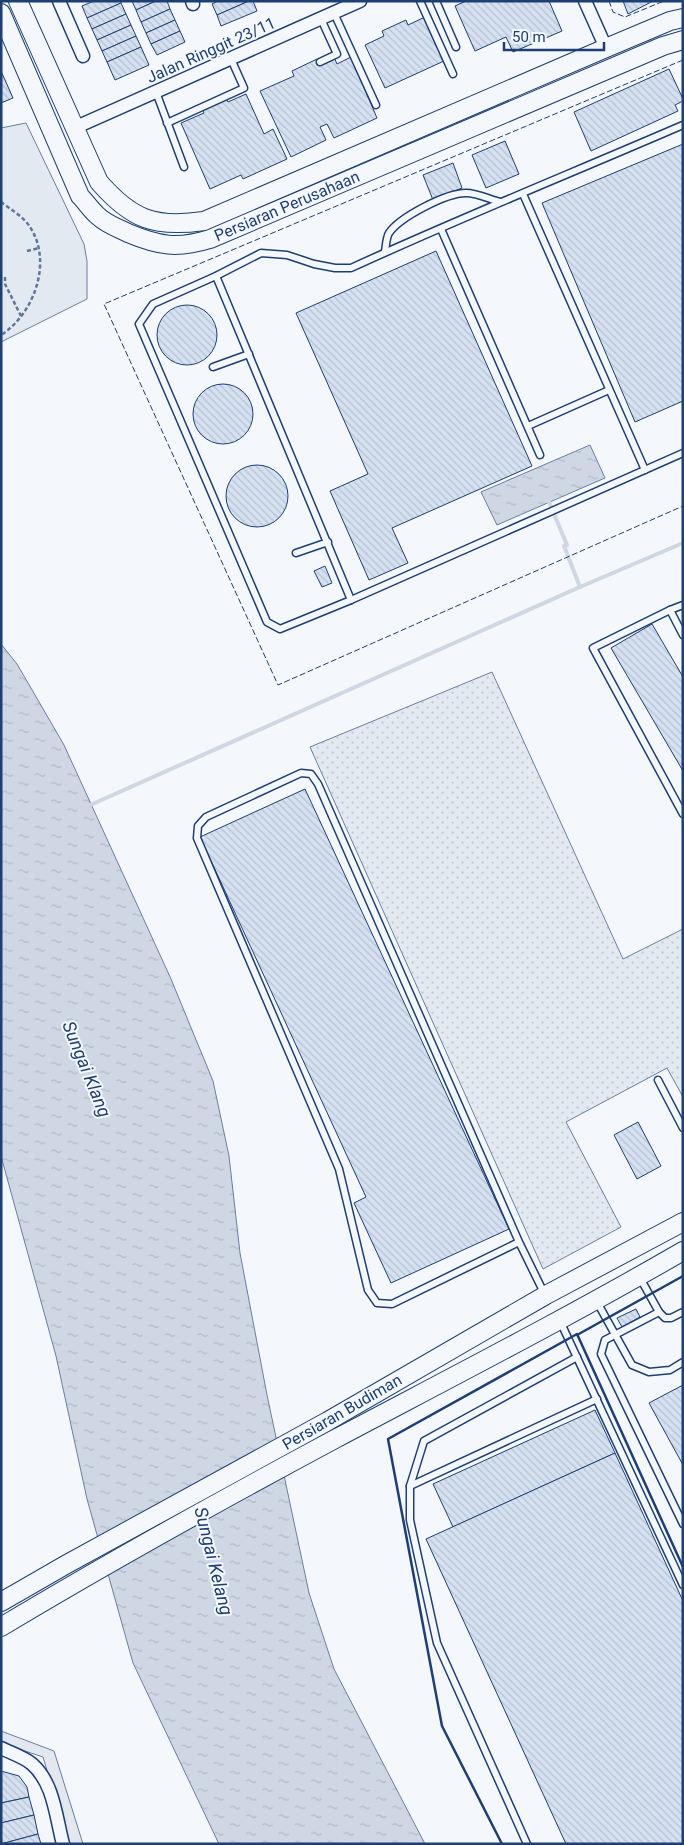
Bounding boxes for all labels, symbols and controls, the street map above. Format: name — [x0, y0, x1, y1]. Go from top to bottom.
street label: Jalan Ringgit 23/11 — [144, 13, 278, 87]
scale bar — [504, 20, 604, 52]
text: 50 m — [512, 28, 546, 46]
street label: Persiaran Perusahaan — [211, 167, 363, 245]
water label: Sungai Klang — [58, 1018, 116, 1120]
street label: Persiaran Budiman — [279, 1370, 405, 1454]
water label: Sungai Kelang — [190, 1505, 238, 1617]

